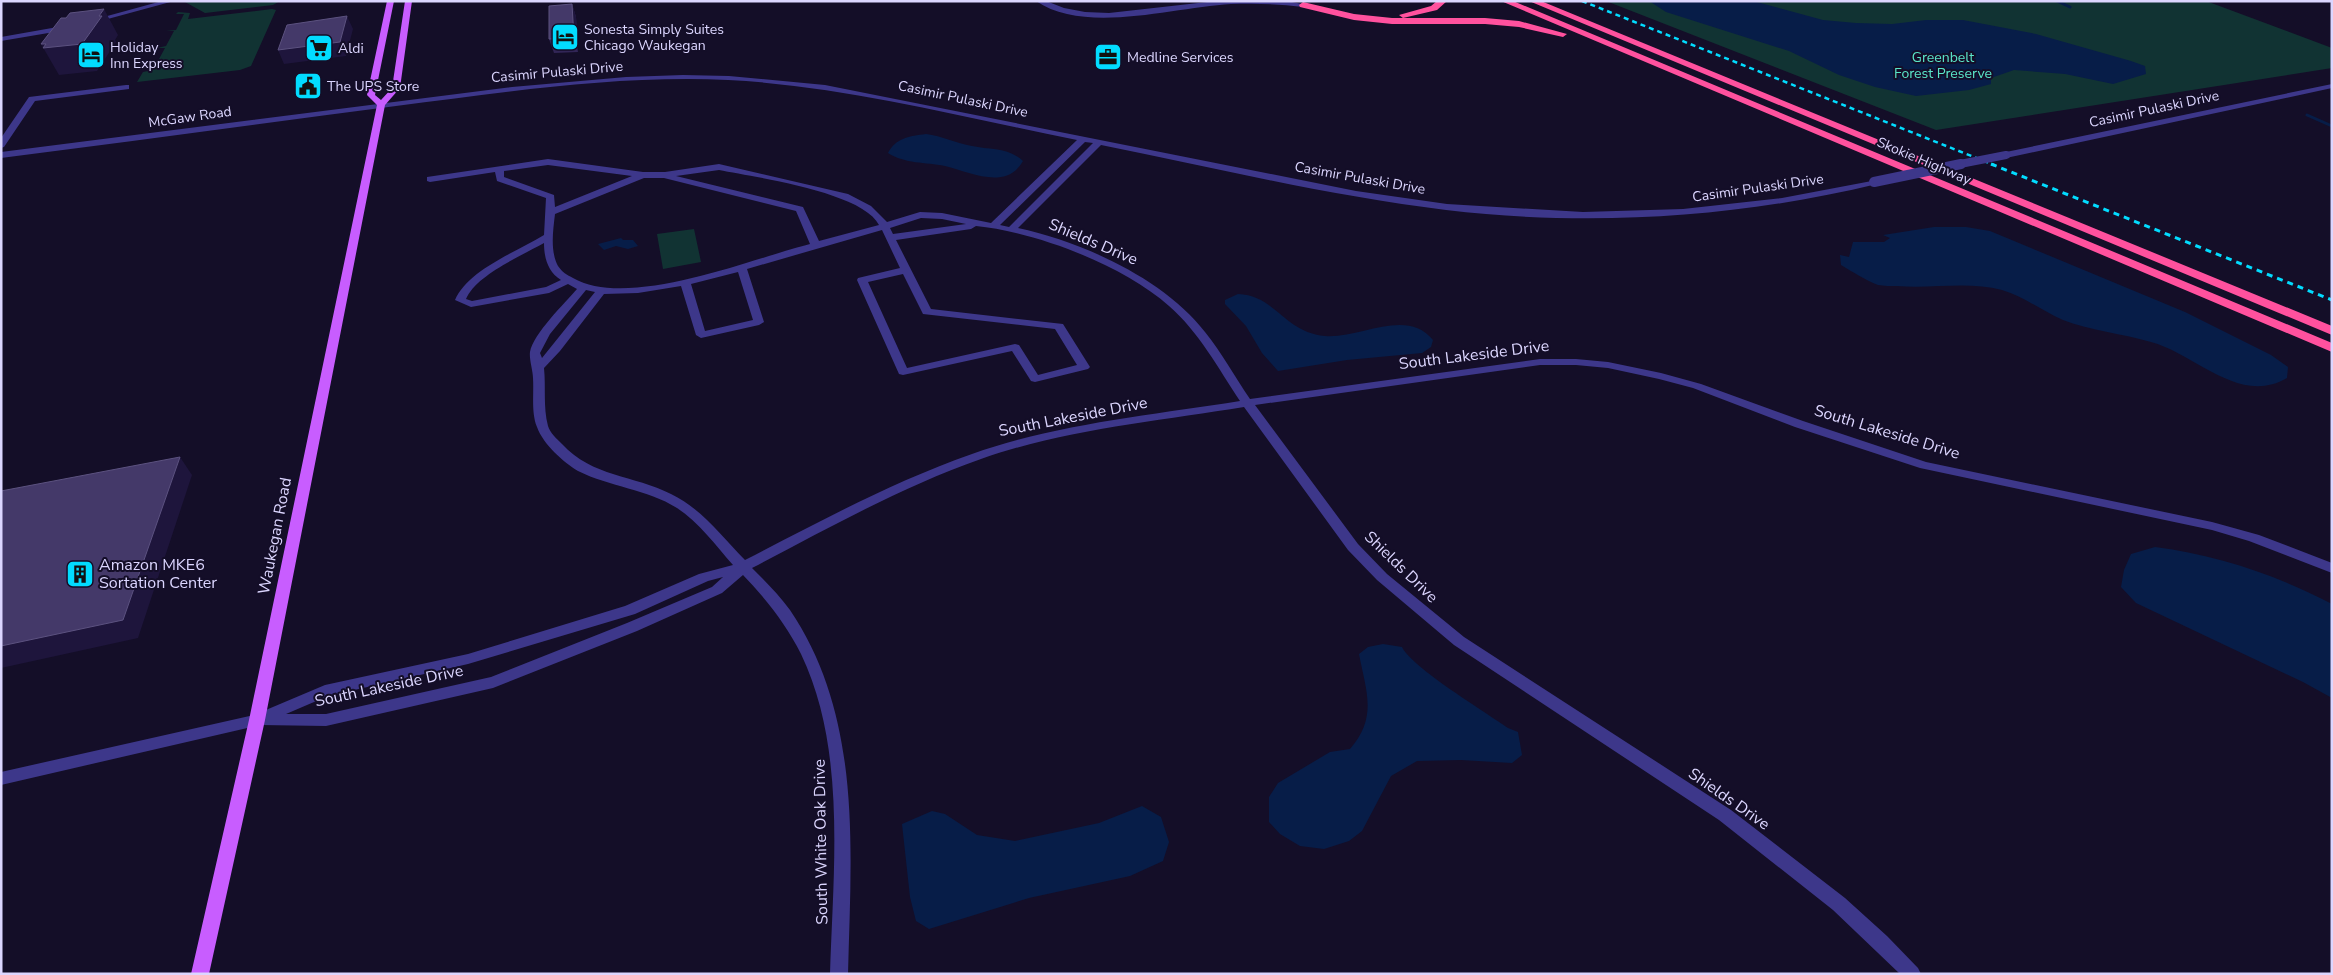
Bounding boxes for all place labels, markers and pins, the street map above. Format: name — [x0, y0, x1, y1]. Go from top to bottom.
place label: Sonesta Simply Suites Chicago Waukegan — [584, 20, 724, 55]
hotel icon: Sonesta Simply Suites Chicago Waukegan — [550, 22, 580, 52]
supermarket icon: Aldi — [304, 33, 334, 63]
place label: Holiday Inn Express — [110, 38, 183, 73]
place label: Aldi — [338, 39, 364, 58]
hotel icon: Holiday Inn Express — [76, 40, 106, 70]
office icon: Medline Services — [1093, 42, 1123, 72]
place label: Medline Services — [1127, 48, 1234, 67]
public building icon: The UPS Store — [293, 71, 323, 101]
place label: The UPS Store — [327, 77, 419, 96]
place label: Amazon MKE6 Sortation Center — [99, 554, 217, 594]
building icon: Amazon MKE6 Sortation Center — [65, 559, 95, 589]

